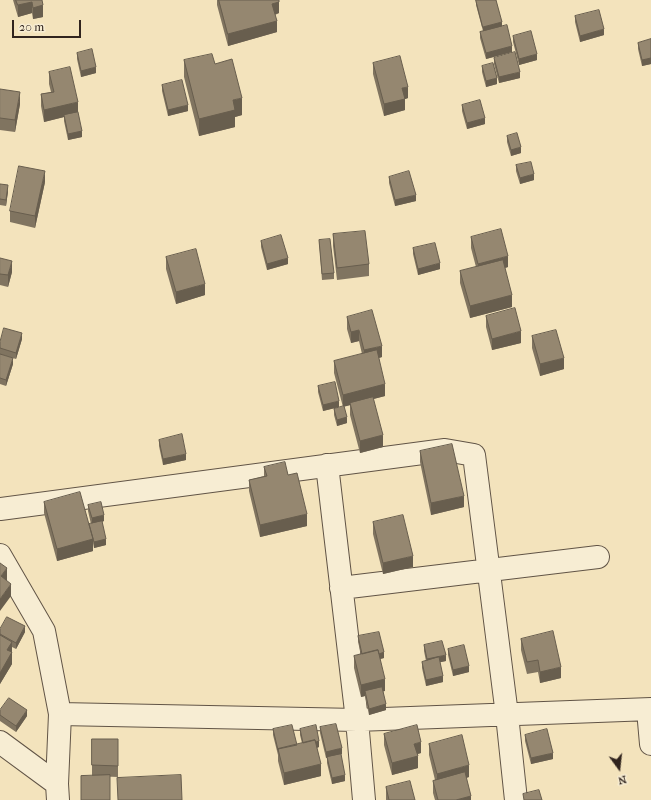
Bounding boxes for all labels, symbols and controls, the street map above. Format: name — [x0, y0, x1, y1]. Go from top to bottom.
scale bar — [14, 12, 83, 38]
text: 20 m — [19, 20, 44, 34]
north arrow — [599, 748, 639, 788]
text: N — [617, 773, 628, 787]

